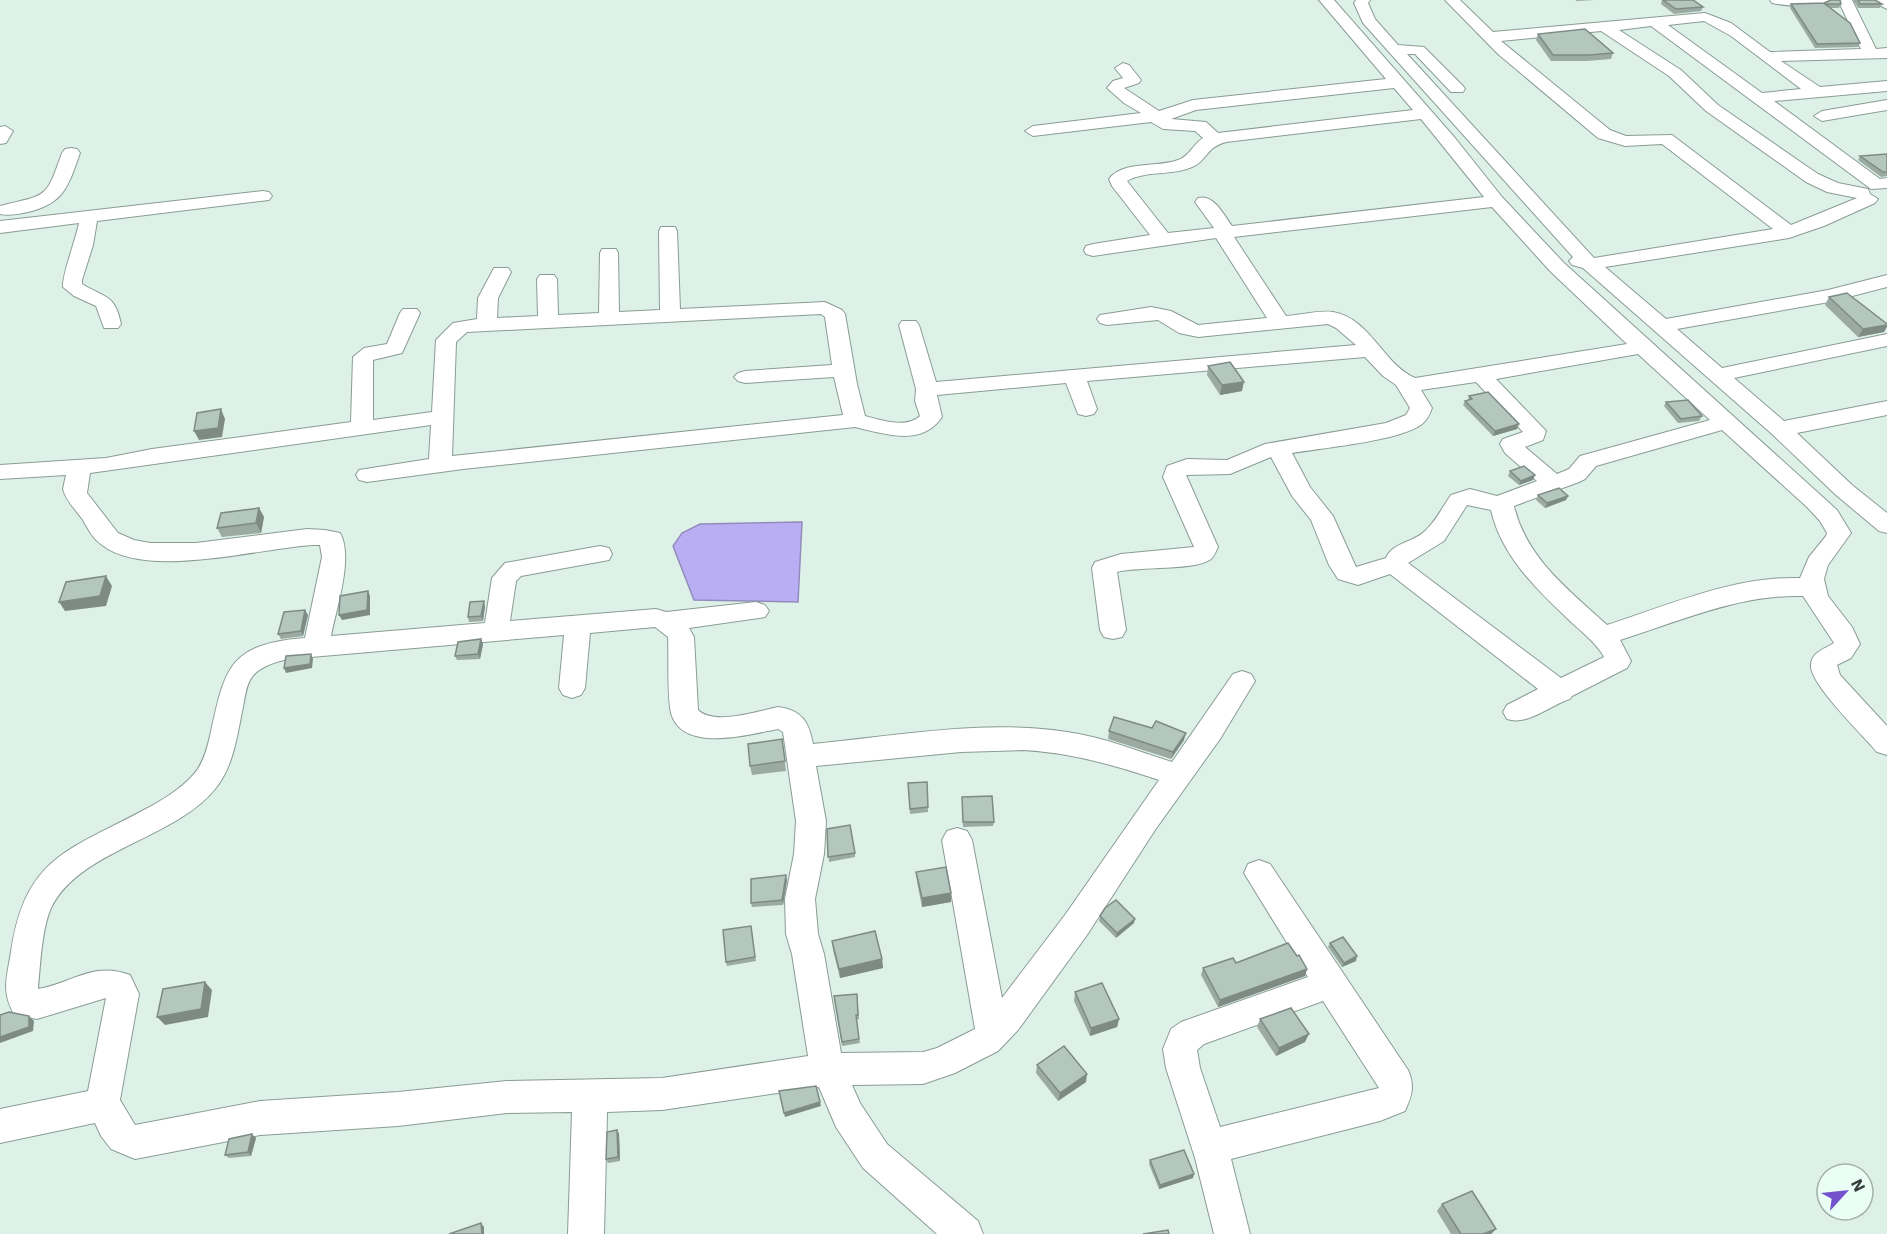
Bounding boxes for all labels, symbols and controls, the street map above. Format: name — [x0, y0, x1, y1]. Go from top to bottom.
north arrow — [1815, 1162, 1875, 1222]
text: N — [1847, 1175, 1870, 1195]

